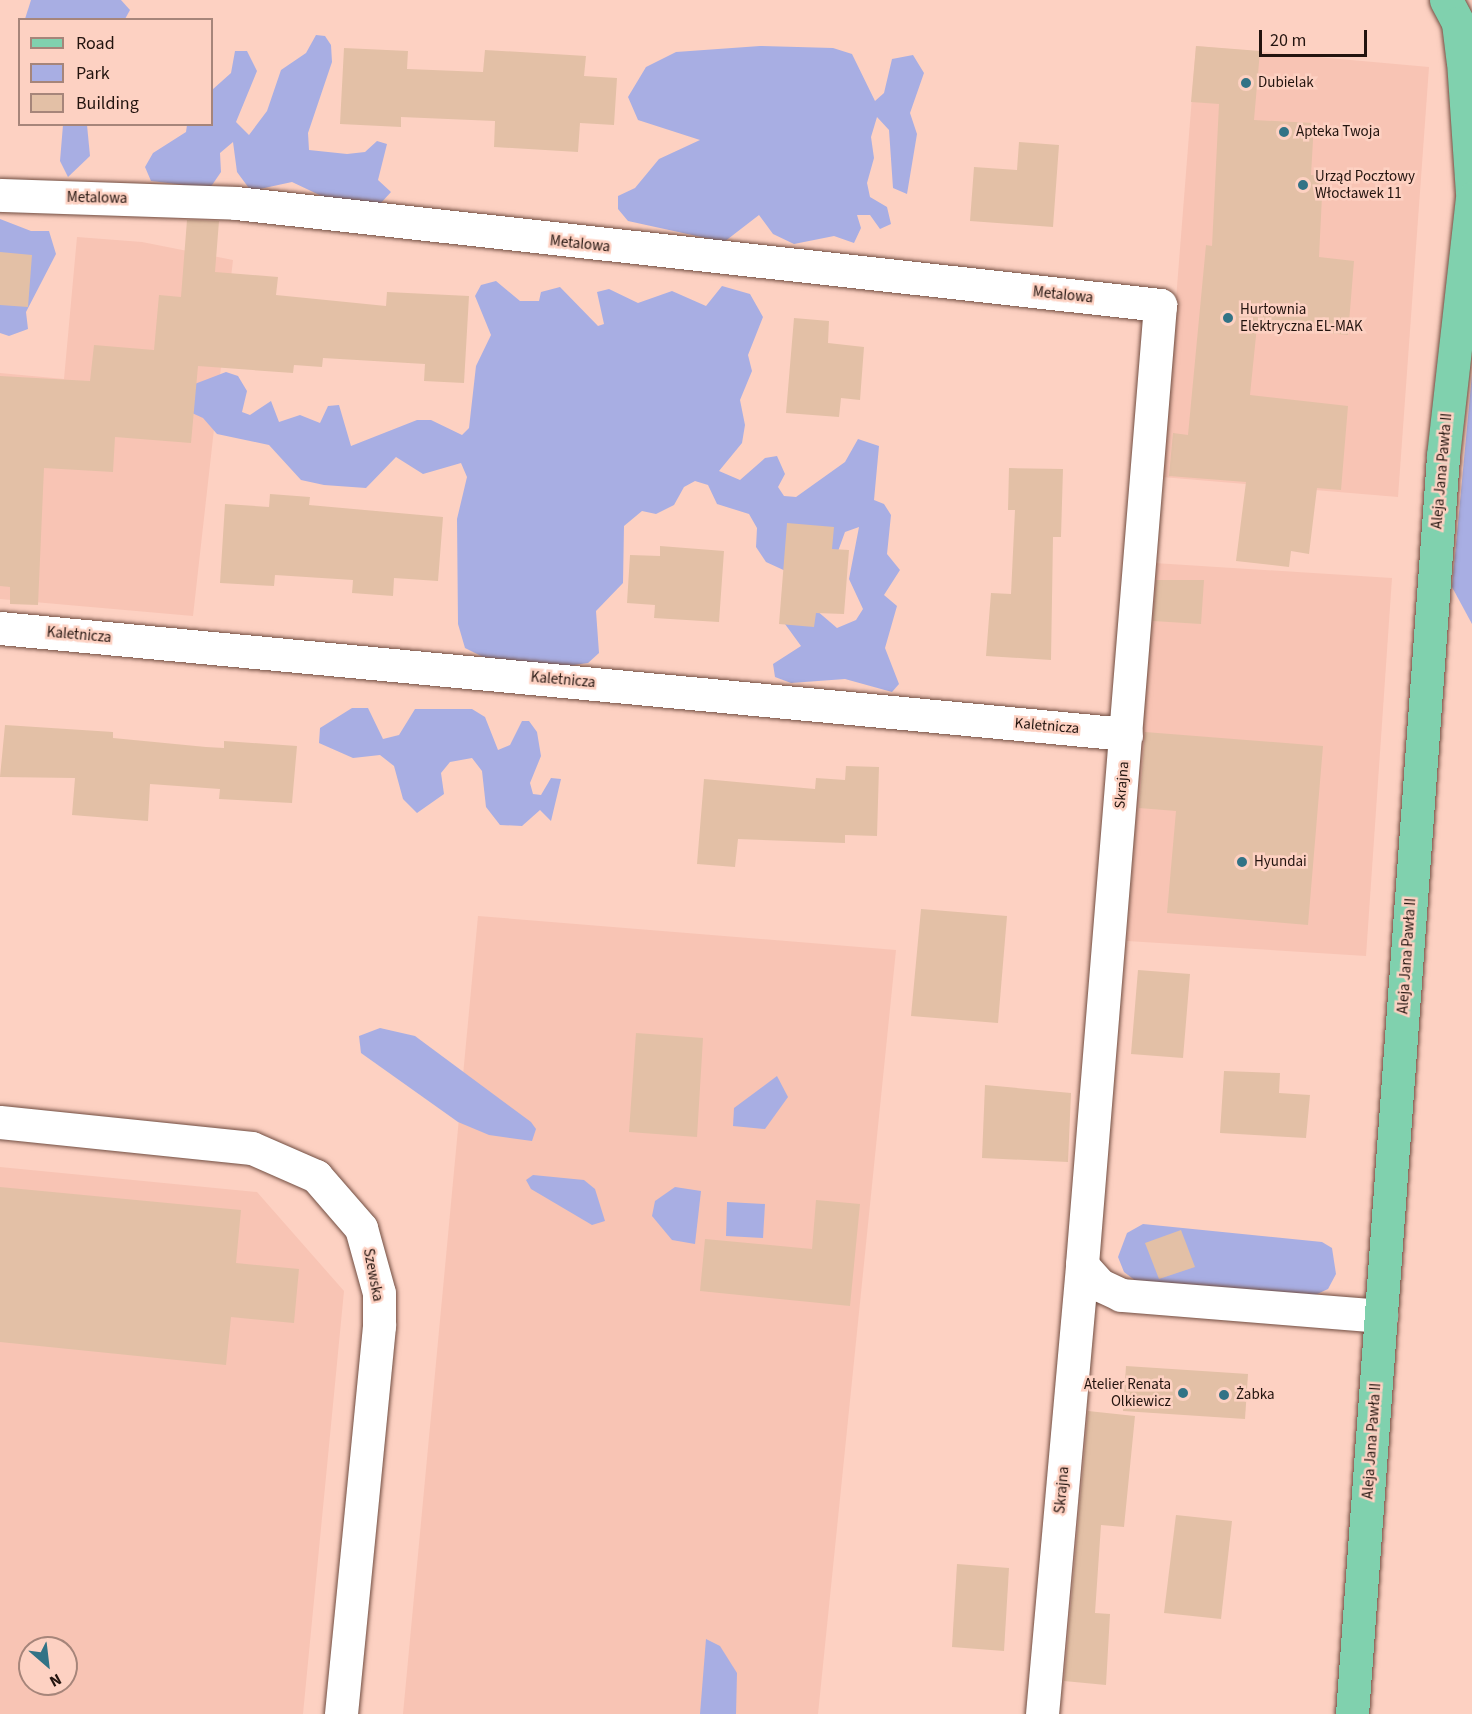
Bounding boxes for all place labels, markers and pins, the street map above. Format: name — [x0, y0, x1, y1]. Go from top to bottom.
place label: Dubielak — [1258, 74, 1314, 92]
marker: Dubielak — [1239, 76, 1253, 90]
place label: Apteka Twoja — [1296, 123, 1380, 141]
marker: Apteka Twoja — [1277, 125, 1291, 139]
place label: Urząd Pocztowy Włocławek 11 — [1315, 167, 1415, 202]
marker: Urząd Pocztowy Włocławek 11 — [1296, 178, 1310, 192]
place label: Hurtownia Elektryczna EL-MAK — [1240, 300, 1363, 335]
marker: Hurtownia Elektryczna EL-MAK — [1221, 311, 1235, 325]
place label: Hyundai — [1254, 853, 1307, 871]
marker: Hyundai — [1235, 855, 1249, 869]
place label: Atelier Renata Olkiewicz — [1084, 1375, 1171, 1410]
marker: Atelier Renata Olkiewicz — [1176, 1386, 1190, 1400]
place label: Żabka — [1236, 1386, 1275, 1404]
marker: Żabka — [1217, 1388, 1231, 1402]

